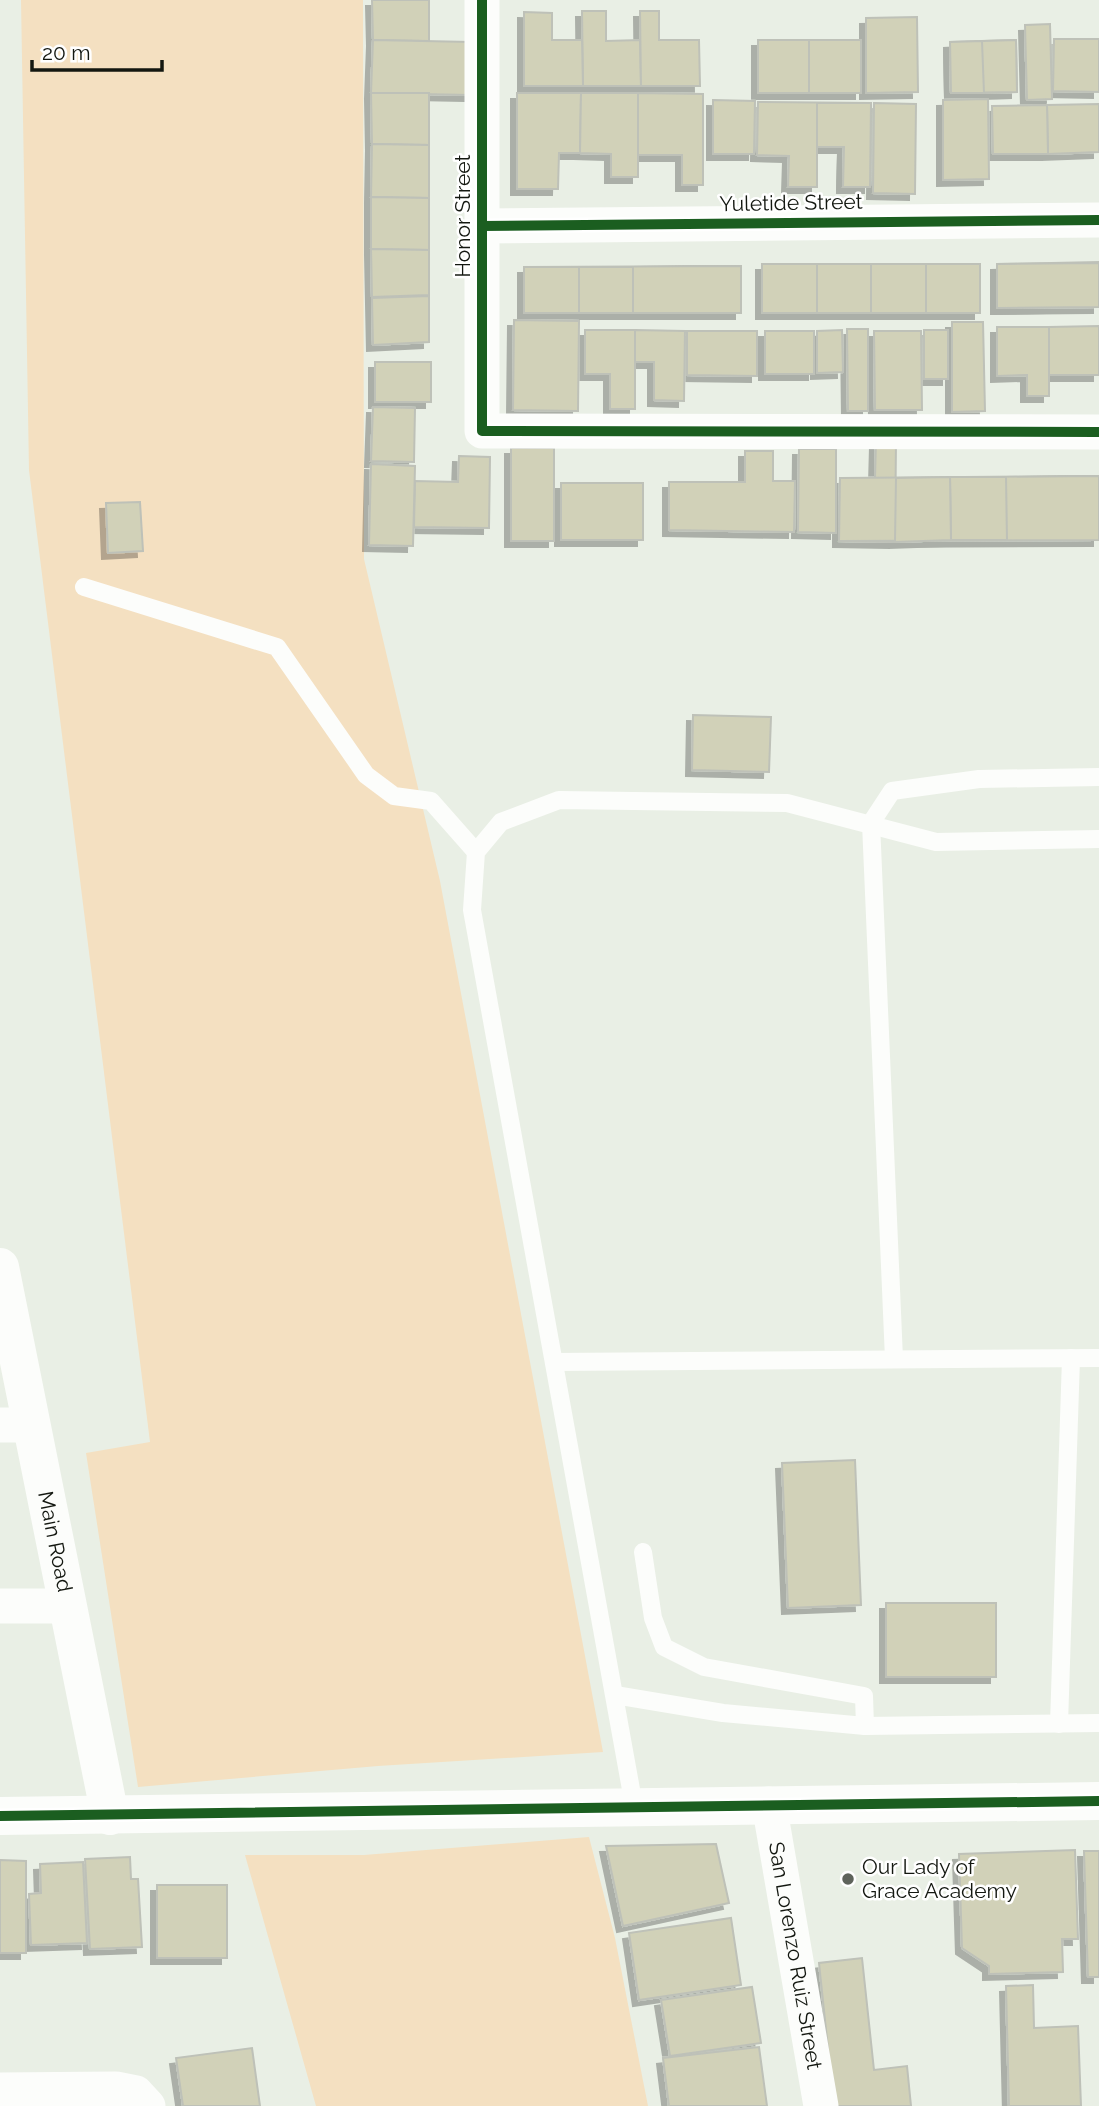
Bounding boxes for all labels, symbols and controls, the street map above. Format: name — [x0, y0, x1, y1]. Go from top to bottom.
scale bar — [32, 28, 161, 72]
text: 20 m — [42, 40, 90, 65]
street label: Honor Street — [450, 154, 475, 278]
street label: Yuletide Street — [719, 189, 863, 216]
street label: Main Road — [33, 1489, 78, 1594]
street label: San Lorenzo Ruiz Street — [764, 1840, 828, 2071]
place label: Our Lady of Grace Academy — [862, 1854, 1017, 1903]
marker: Our Lady of Grace Academy — [840, 1871, 856, 1887]

